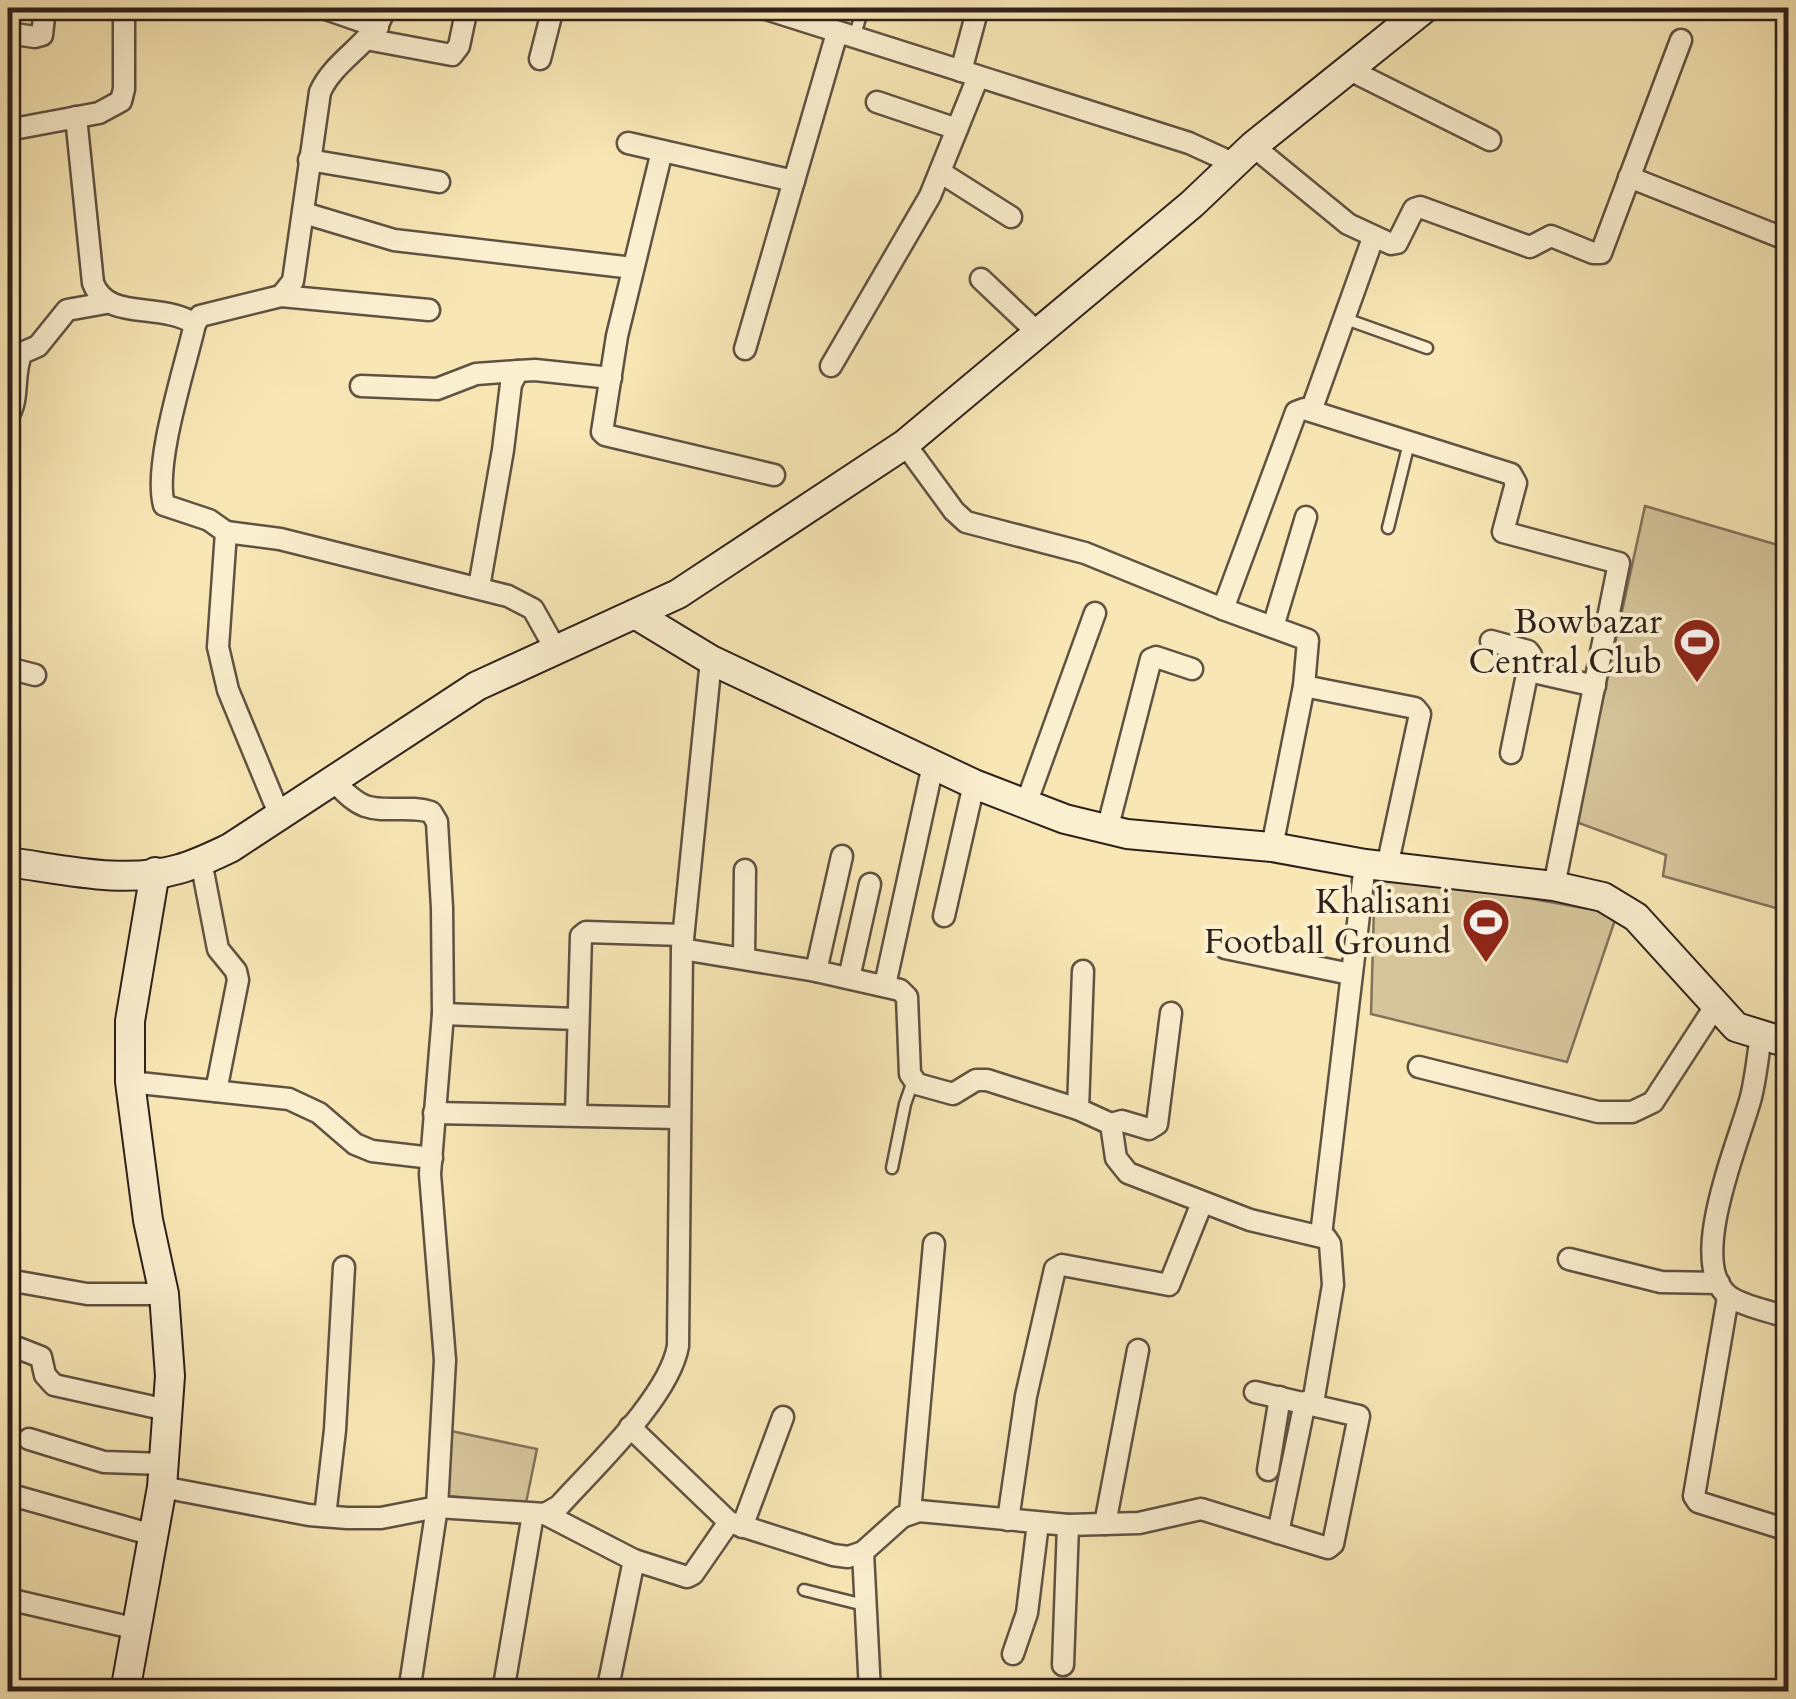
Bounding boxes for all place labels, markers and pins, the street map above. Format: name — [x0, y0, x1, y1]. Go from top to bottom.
place label: Bowbazar Central Club — [1469, 598, 1662, 686]
sports icon: Bowbazar Central Club — [1671, 616, 1723, 684]
place label: Khalisani Football Ground — [1204, 878, 1451, 966]
sports icon: Khalisani Football Ground — [1460, 896, 1512, 964]

